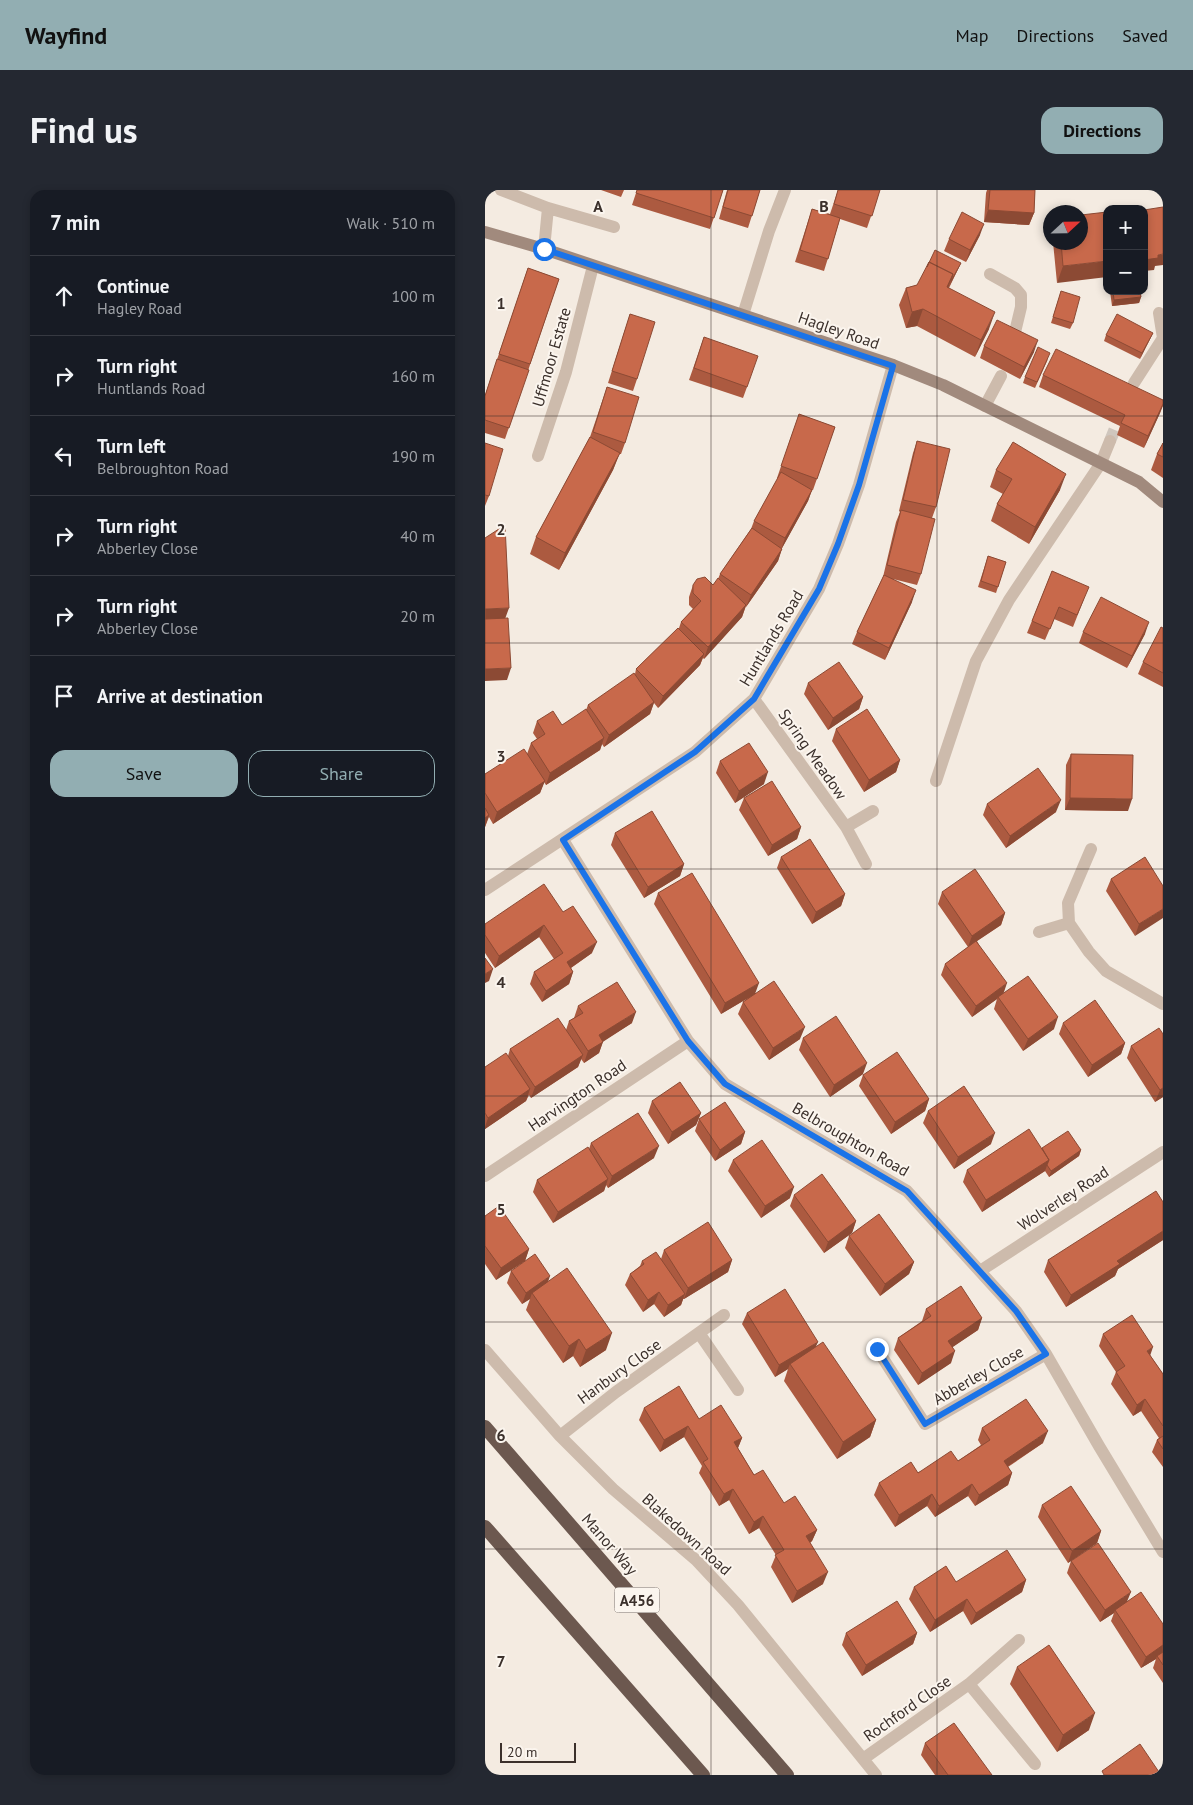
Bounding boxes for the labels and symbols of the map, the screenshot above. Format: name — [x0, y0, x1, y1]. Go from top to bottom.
text: A — [593, 196, 603, 216]
text: B — [819, 196, 829, 216]
north arrow — [1043, 205, 1088, 250]
route start — [533, 238, 556, 261]
text: 1 — [496, 293, 506, 313]
street label: Uffmoor Estate — [527, 305, 575, 409]
street label: Hagley Road — [796, 307, 882, 353]
text: 2 — [496, 519, 506, 539]
street label: Huntlands Road — [735, 586, 807, 690]
street label: Spring Meadow — [774, 705, 852, 803]
text: 3 — [496, 746, 506, 766]
text: 4 — [496, 972, 506, 992]
street label: Harvington Road — [524, 1055, 630, 1135]
street label: Belbroughton Road — [789, 1097, 913, 1181]
street label: Wolverley Road — [1014, 1161, 1112, 1235]
text: 5 — [496, 1199, 506, 1219]
street label: Hanbury Close — [573, 1334, 665, 1408]
route end — [866, 1338, 889, 1361]
street label: Abberley Close — [929, 1341, 1027, 1409]
text: 6 — [496, 1425, 506, 1445]
street label: Blakedown Road — [638, 1489, 736, 1579]
street label: Manor Way — [578, 1509, 643, 1579]
road number: A456 — [615, 1588, 659, 1612]
text: 7 — [496, 1651, 506, 1671]
street label: Rochford Close — [859, 1670, 955, 1746]
scale bar — [500, 1740, 576, 1763]

